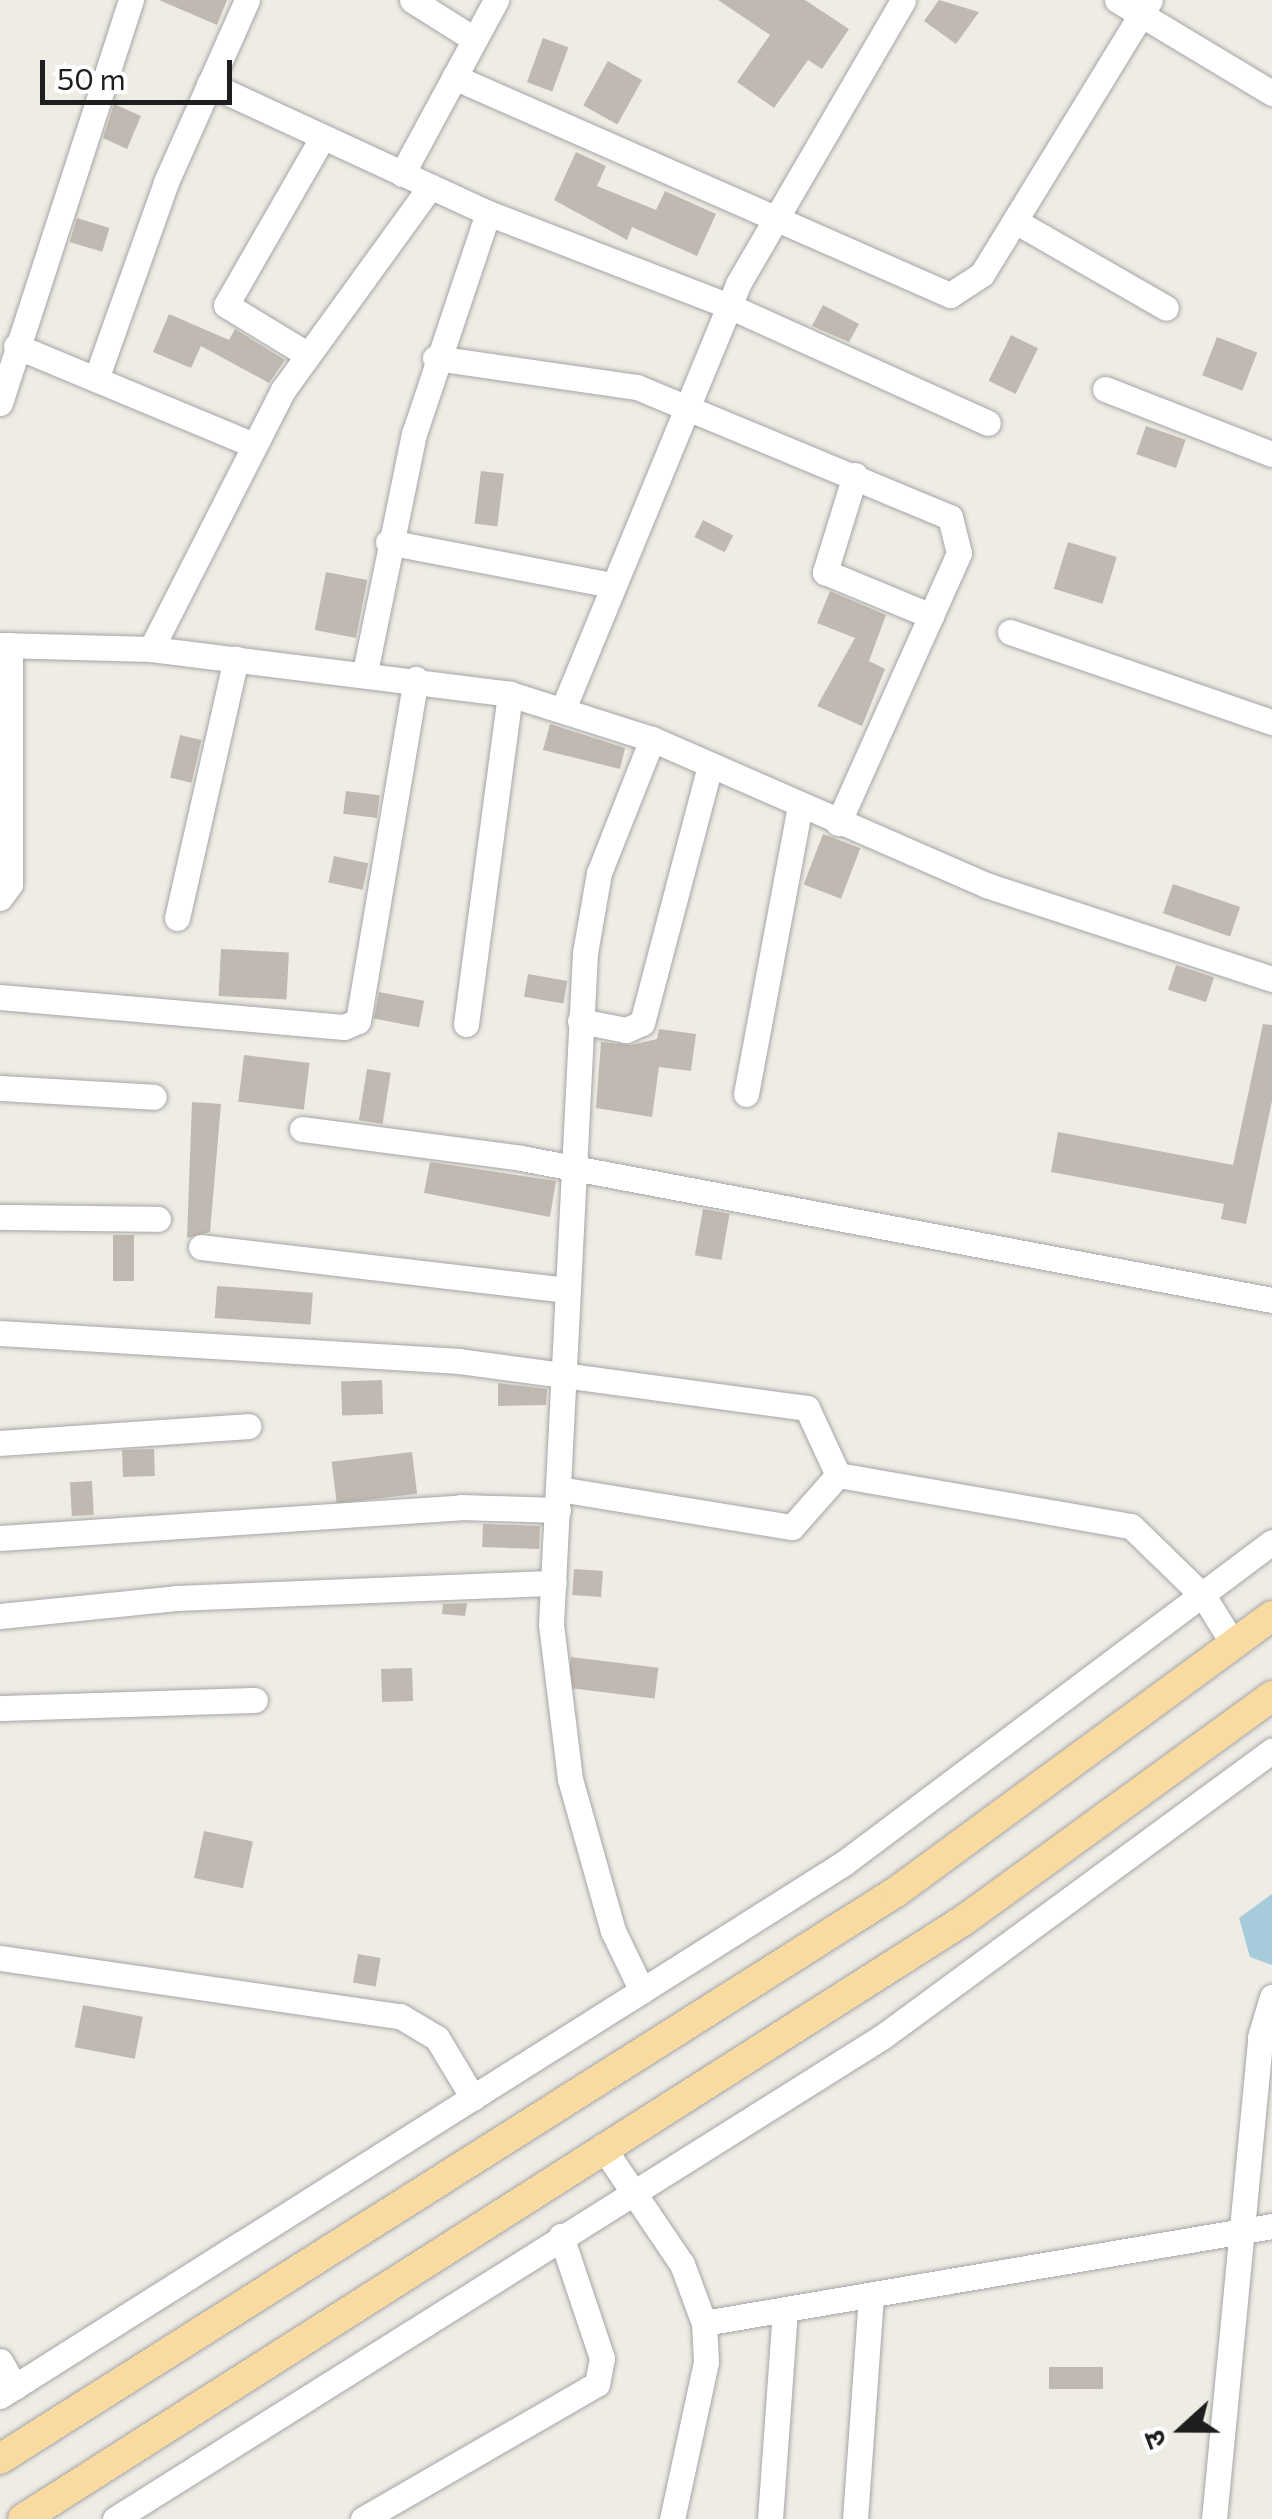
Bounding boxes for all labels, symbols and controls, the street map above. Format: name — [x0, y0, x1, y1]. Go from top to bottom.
scale bar — [45, 40, 238, 102]
text: 50 m — [57, 59, 126, 96]
north arrow — [1132, 2379, 1232, 2479]
text: उ — [1135, 2426, 1173, 2454]

